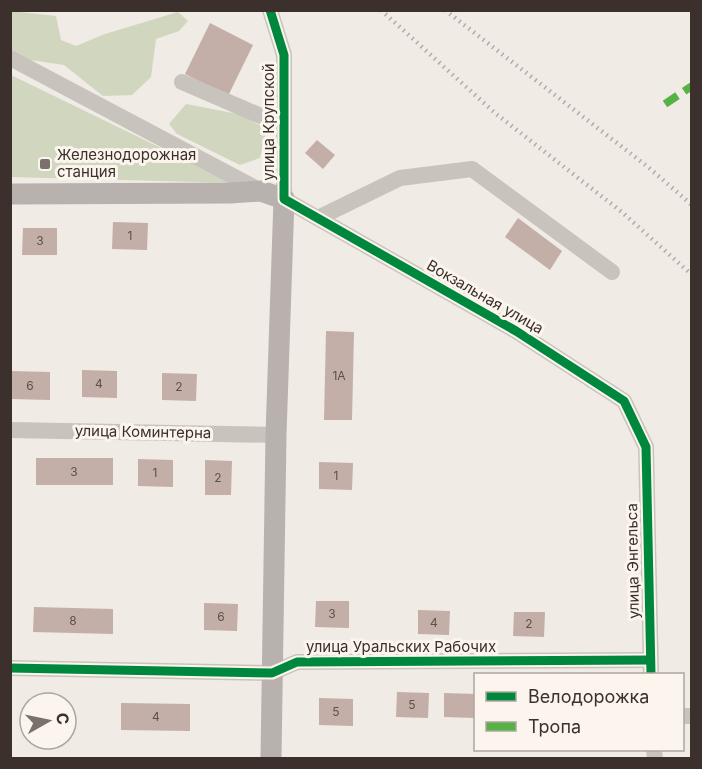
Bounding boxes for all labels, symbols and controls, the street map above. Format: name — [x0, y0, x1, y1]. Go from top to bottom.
street label: улица Крупской — [259, 63, 278, 181]
place label: Железнодорожная станция — [57, 145, 196, 181]
marker: Железнодорожная станция — [38, 157, 52, 171]
house number: 1 — [128, 228, 132, 243]
house number: 3 — [36, 233, 44, 248]
street label: Вокзальная улица — [423, 255, 547, 338]
house number: 1А — [332, 368, 346, 383]
house number: 4 — [95, 376, 103, 391]
house number: 6 — [26, 378, 34, 393]
house number: 2 — [175, 379, 183, 394]
street label: улица Коминтерна — [75, 421, 211, 442]
house number: 3 — [70, 464, 78, 479]
house number: 1 — [153, 465, 157, 480]
house number: 1 — [334, 468, 338, 483]
house number: 2 — [214, 470, 222, 485]
street label: улица Энгельса — [622, 503, 643, 619]
house number: 3 — [328, 606, 336, 621]
house number: 6 — [217, 609, 225, 624]
house number: 8 — [69, 613, 77, 628]
house number: 4 — [430, 615, 438, 630]
house number: 2 — [525, 616, 533, 631]
street label: улица Уральских Рабочих — [306, 637, 496, 656]
legend — [474, 673, 684, 751]
text: Велодорожка — [528, 686, 649, 707]
north arrow — [18, 691, 78, 751]
house number: 5 — [408, 697, 416, 712]
house number: 5 — [332, 704, 340, 719]
house number: 4 — [152, 709, 160, 724]
text: С — [52, 711, 74, 726]
text: Тропа — [528, 716, 581, 737]

